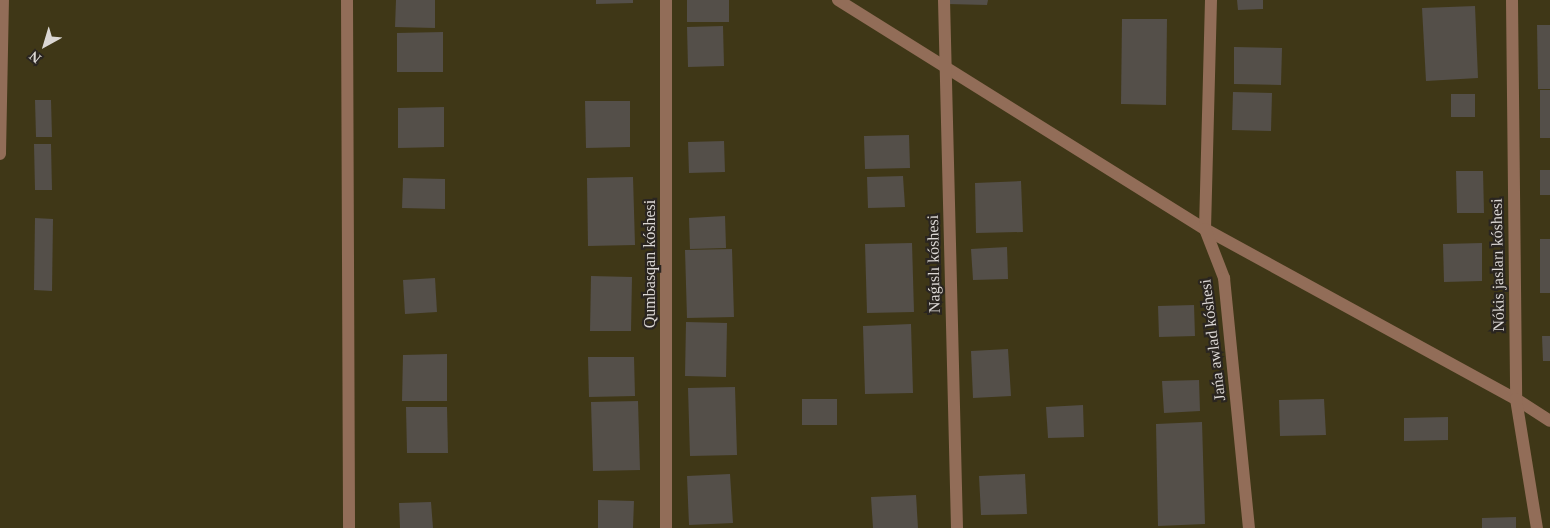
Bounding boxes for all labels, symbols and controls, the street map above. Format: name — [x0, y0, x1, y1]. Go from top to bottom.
north arrow — [20, 20, 70, 70]
text: N — [27, 48, 44, 66]
street label: Nókis jasları kóshesi — [1487, 198, 1509, 332]
street label: Qumbasqan kóshesi — [640, 200, 660, 328]
street label: Naǵıslı kóshesi — [924, 215, 944, 313]
street label: Jańa awlad kóshesi — [1196, 278, 1230, 402]

